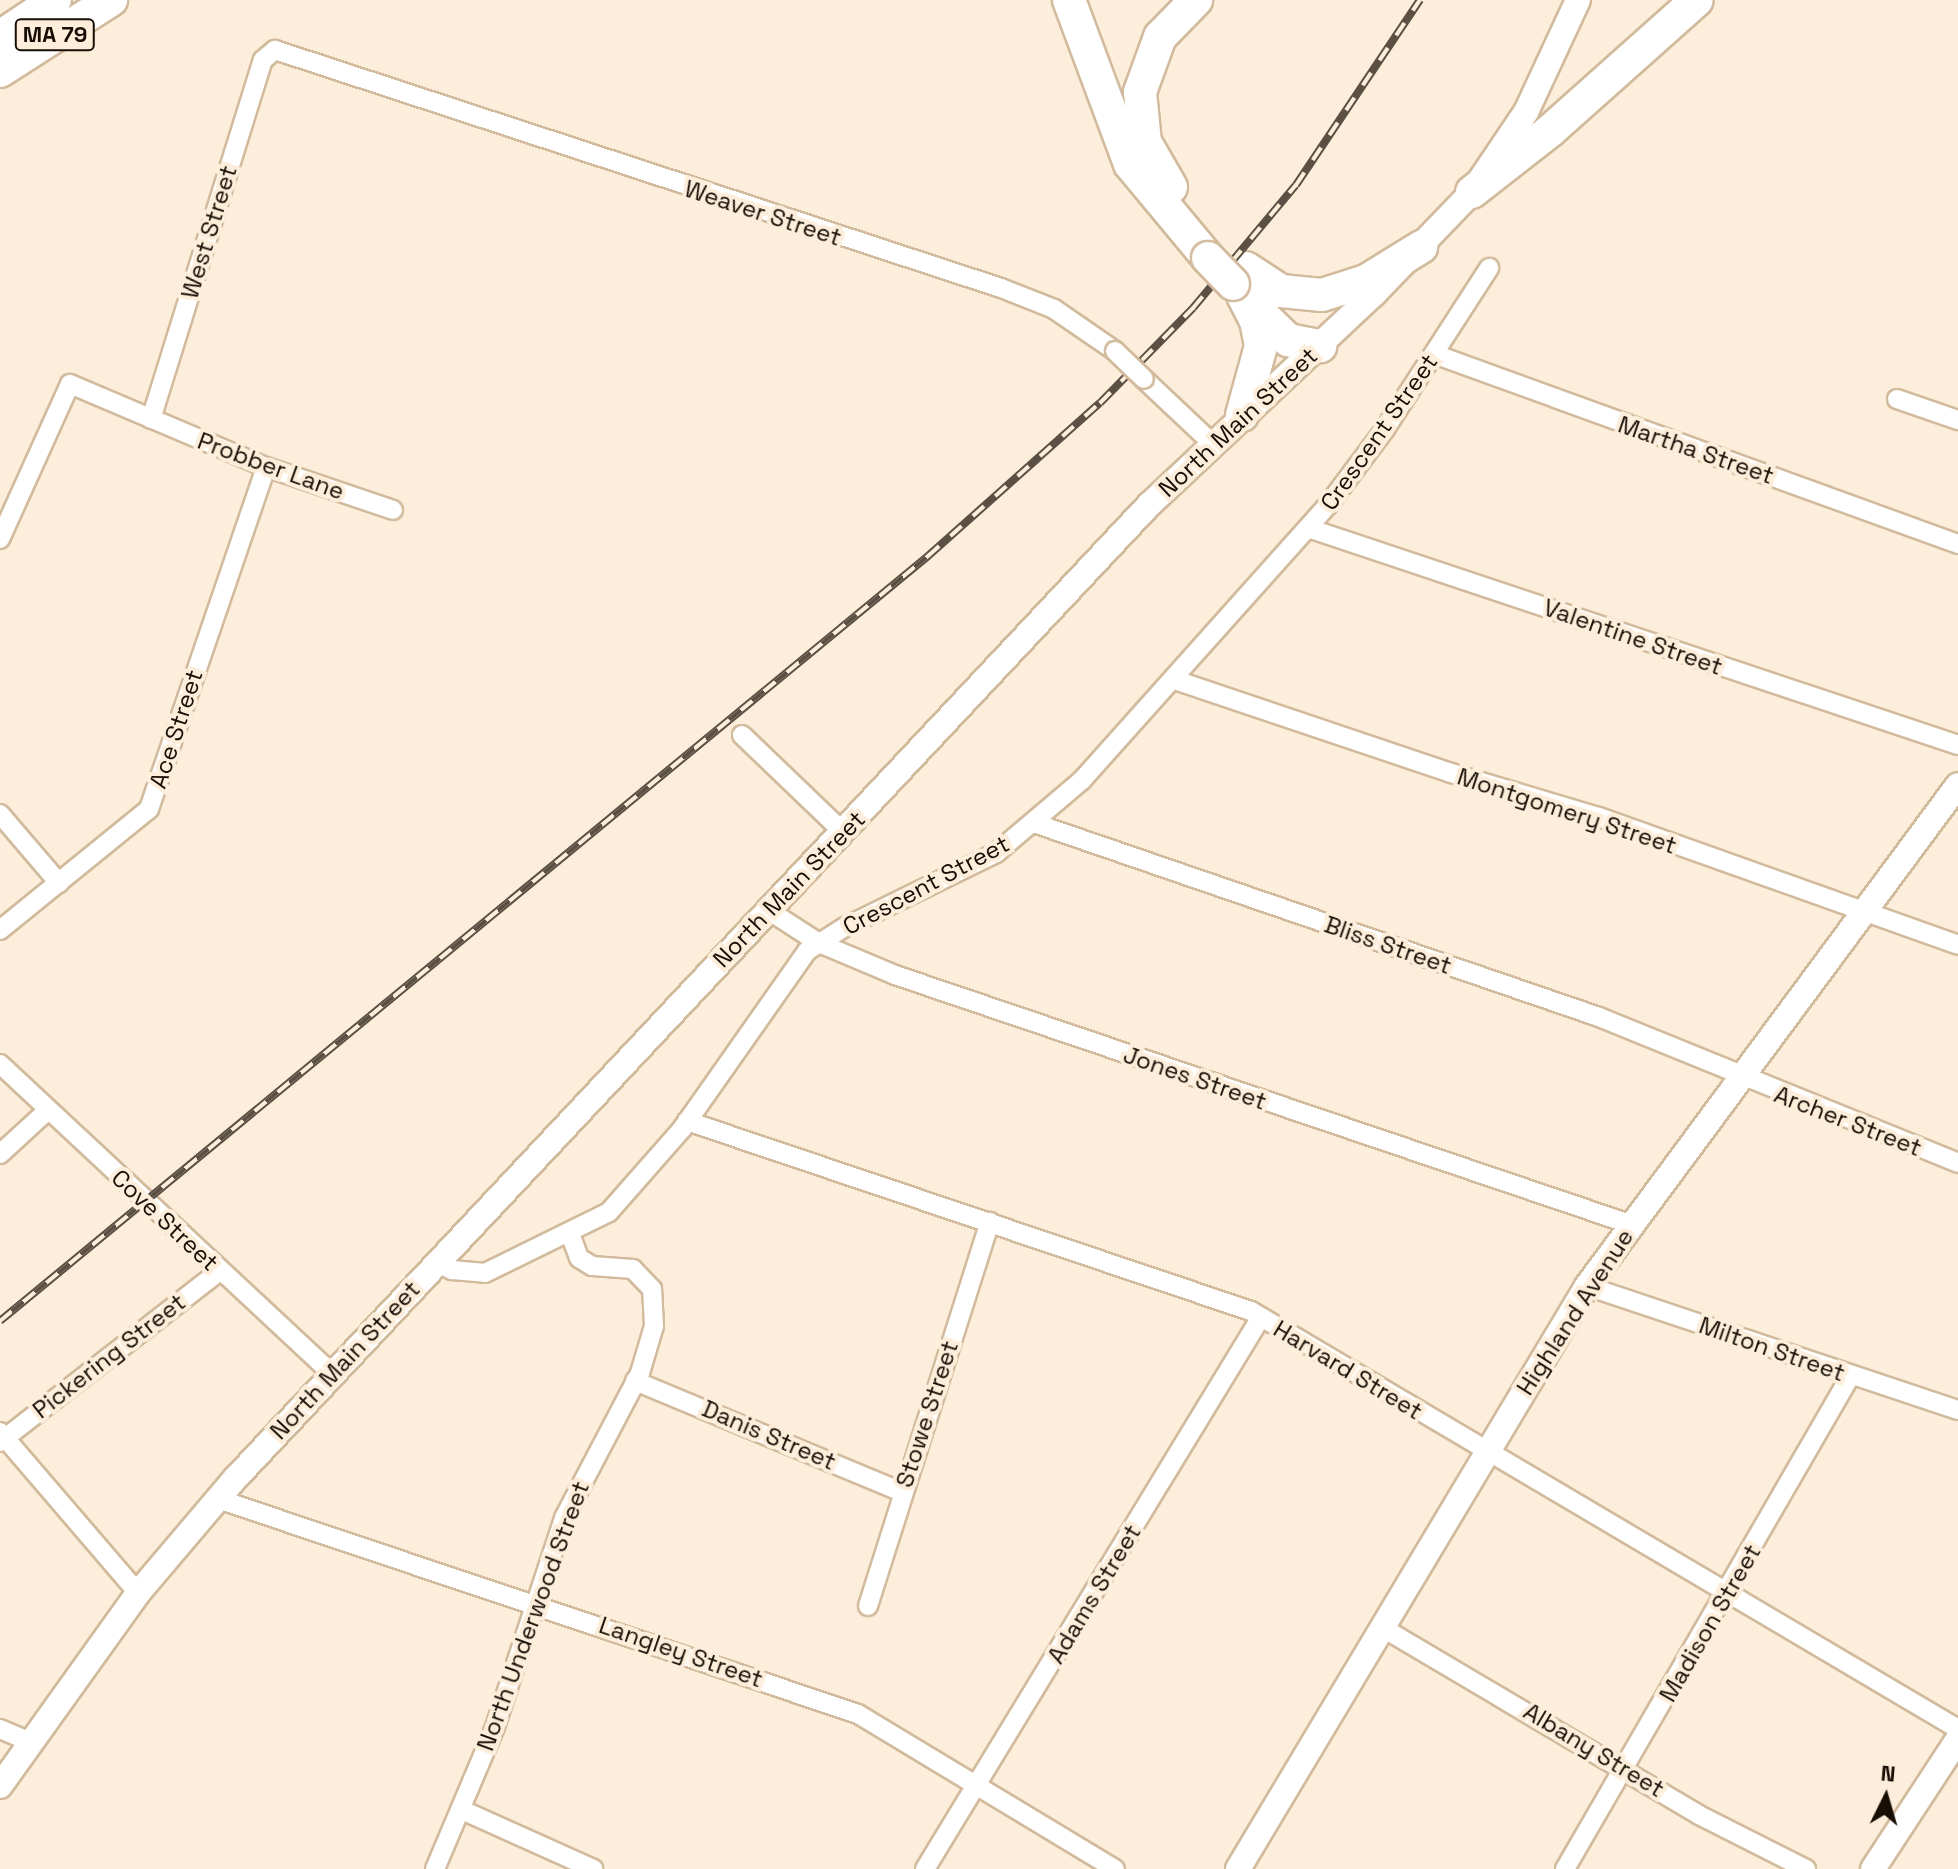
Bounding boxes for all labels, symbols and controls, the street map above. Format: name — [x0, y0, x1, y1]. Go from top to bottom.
road number: MA 79 — [13, 17, 97, 53]
street label: West Street — [175, 162, 243, 302]
street label: Weaver Street — [681, 174, 845, 252]
street label: North Main Street — [1153, 341, 1323, 503]
street label: Crescent Street — [1314, 348, 1444, 516]
street label: Martha Street — [1614, 410, 1778, 490]
street label: Probber Lane — [194, 426, 348, 506]
street label: Valentine Street — [1540, 593, 1726, 681]
street label: Ace Street — [143, 666, 209, 792]
street label: Montgomery Street — [1454, 762, 1680, 860]
street label: North Main Street — [707, 805, 871, 973]
street label: Crescent Street — [838, 829, 1014, 941]
street label: Bliss Street — [1321, 910, 1455, 980]
street label: Jones Street — [1120, 1040, 1270, 1116]
street label: Archer Street — [1770, 1080, 1926, 1162]
street label: Cove Street — [105, 1163, 225, 1277]
street label: Highland Avenue — [1510, 1223, 1640, 1401]
street label: North Main Street — [264, 1275, 426, 1445]
street label: Pickering Street — [27, 1287, 191, 1425]
street label: Milton Street — [1695, 1311, 1849, 1387]
street label: Harvard Street — [1268, 1314, 1428, 1426]
street label: Stowe Street — [890, 1337, 964, 1491]
street label: Danis Street — [698, 1394, 840, 1476]
street label: North Underwood Street — [471, 1477, 595, 1755]
street label: Adams Street — [1041, 1519, 1147, 1669]
street label: Madison Street — [1653, 1539, 1767, 1707]
street label: Langley Street — [595, 1610, 767, 1694]
street label: Albany Street — [1518, 1697, 1670, 1803]
north arrow — [1846, 1757, 1926, 1837]
text: N — [1880, 1759, 1897, 1788]

